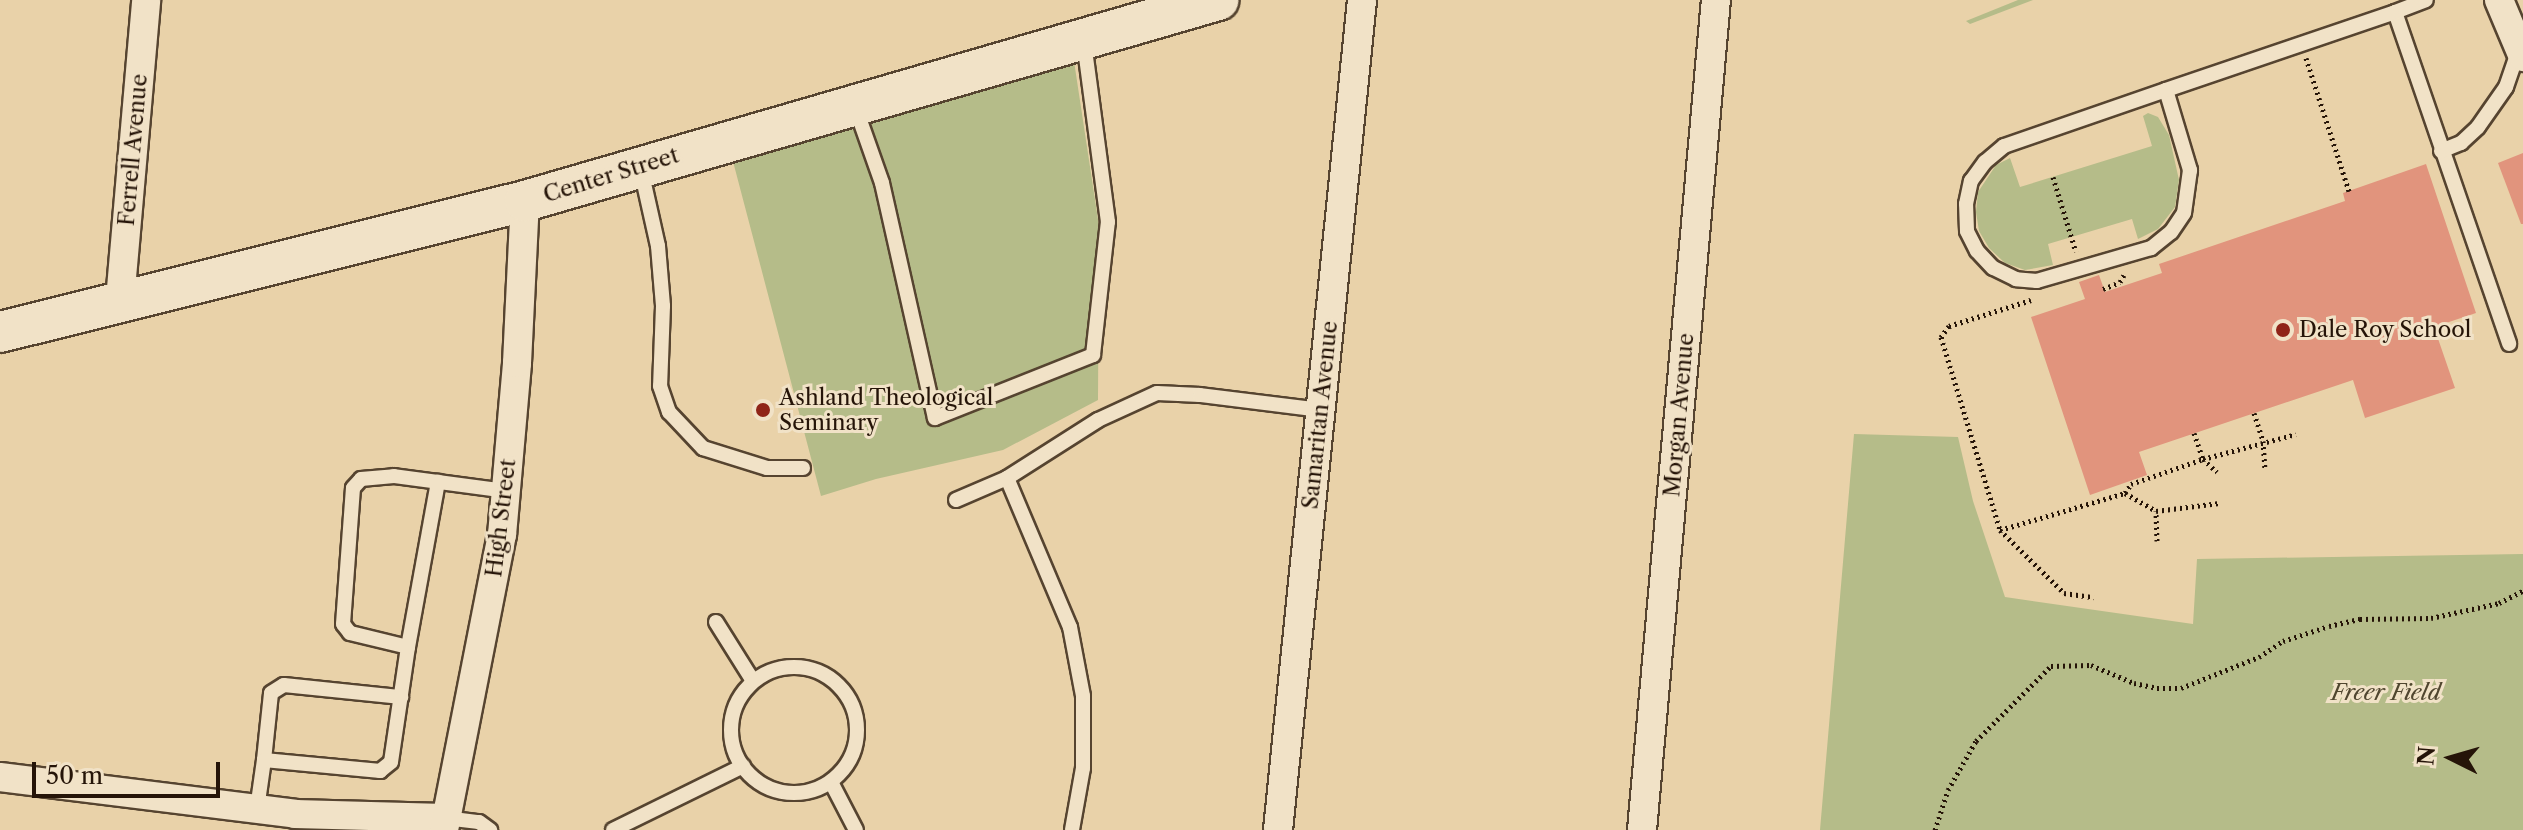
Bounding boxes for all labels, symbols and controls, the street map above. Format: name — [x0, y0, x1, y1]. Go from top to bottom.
street label: Ferrell Avenue — [113, 72, 153, 228]
street label: Center Street — [540, 142, 682, 208]
place label: Dale Roy School — [2299, 317, 2472, 343]
street label: Samaritan Avenue — [1297, 319, 1343, 511]
marker: Dale Roy School — [2274, 321, 2292, 339]
street label: Morgan Avenue — [1659, 332, 1699, 498]
place label: Ashland Theological Seminary — [779, 384, 994, 436]
marker: Ashland Theological Seminary — [754, 401, 772, 419]
street label: High Street — [481, 457, 521, 579]
park label: Freer Field — [2331, 680, 2441, 706]
north arrow — [2411, 718, 2491, 798]
text: N — [2412, 745, 2441, 767]
scale bar — [36, 746, 224, 796]
text: 50 m — [46, 761, 103, 790]

